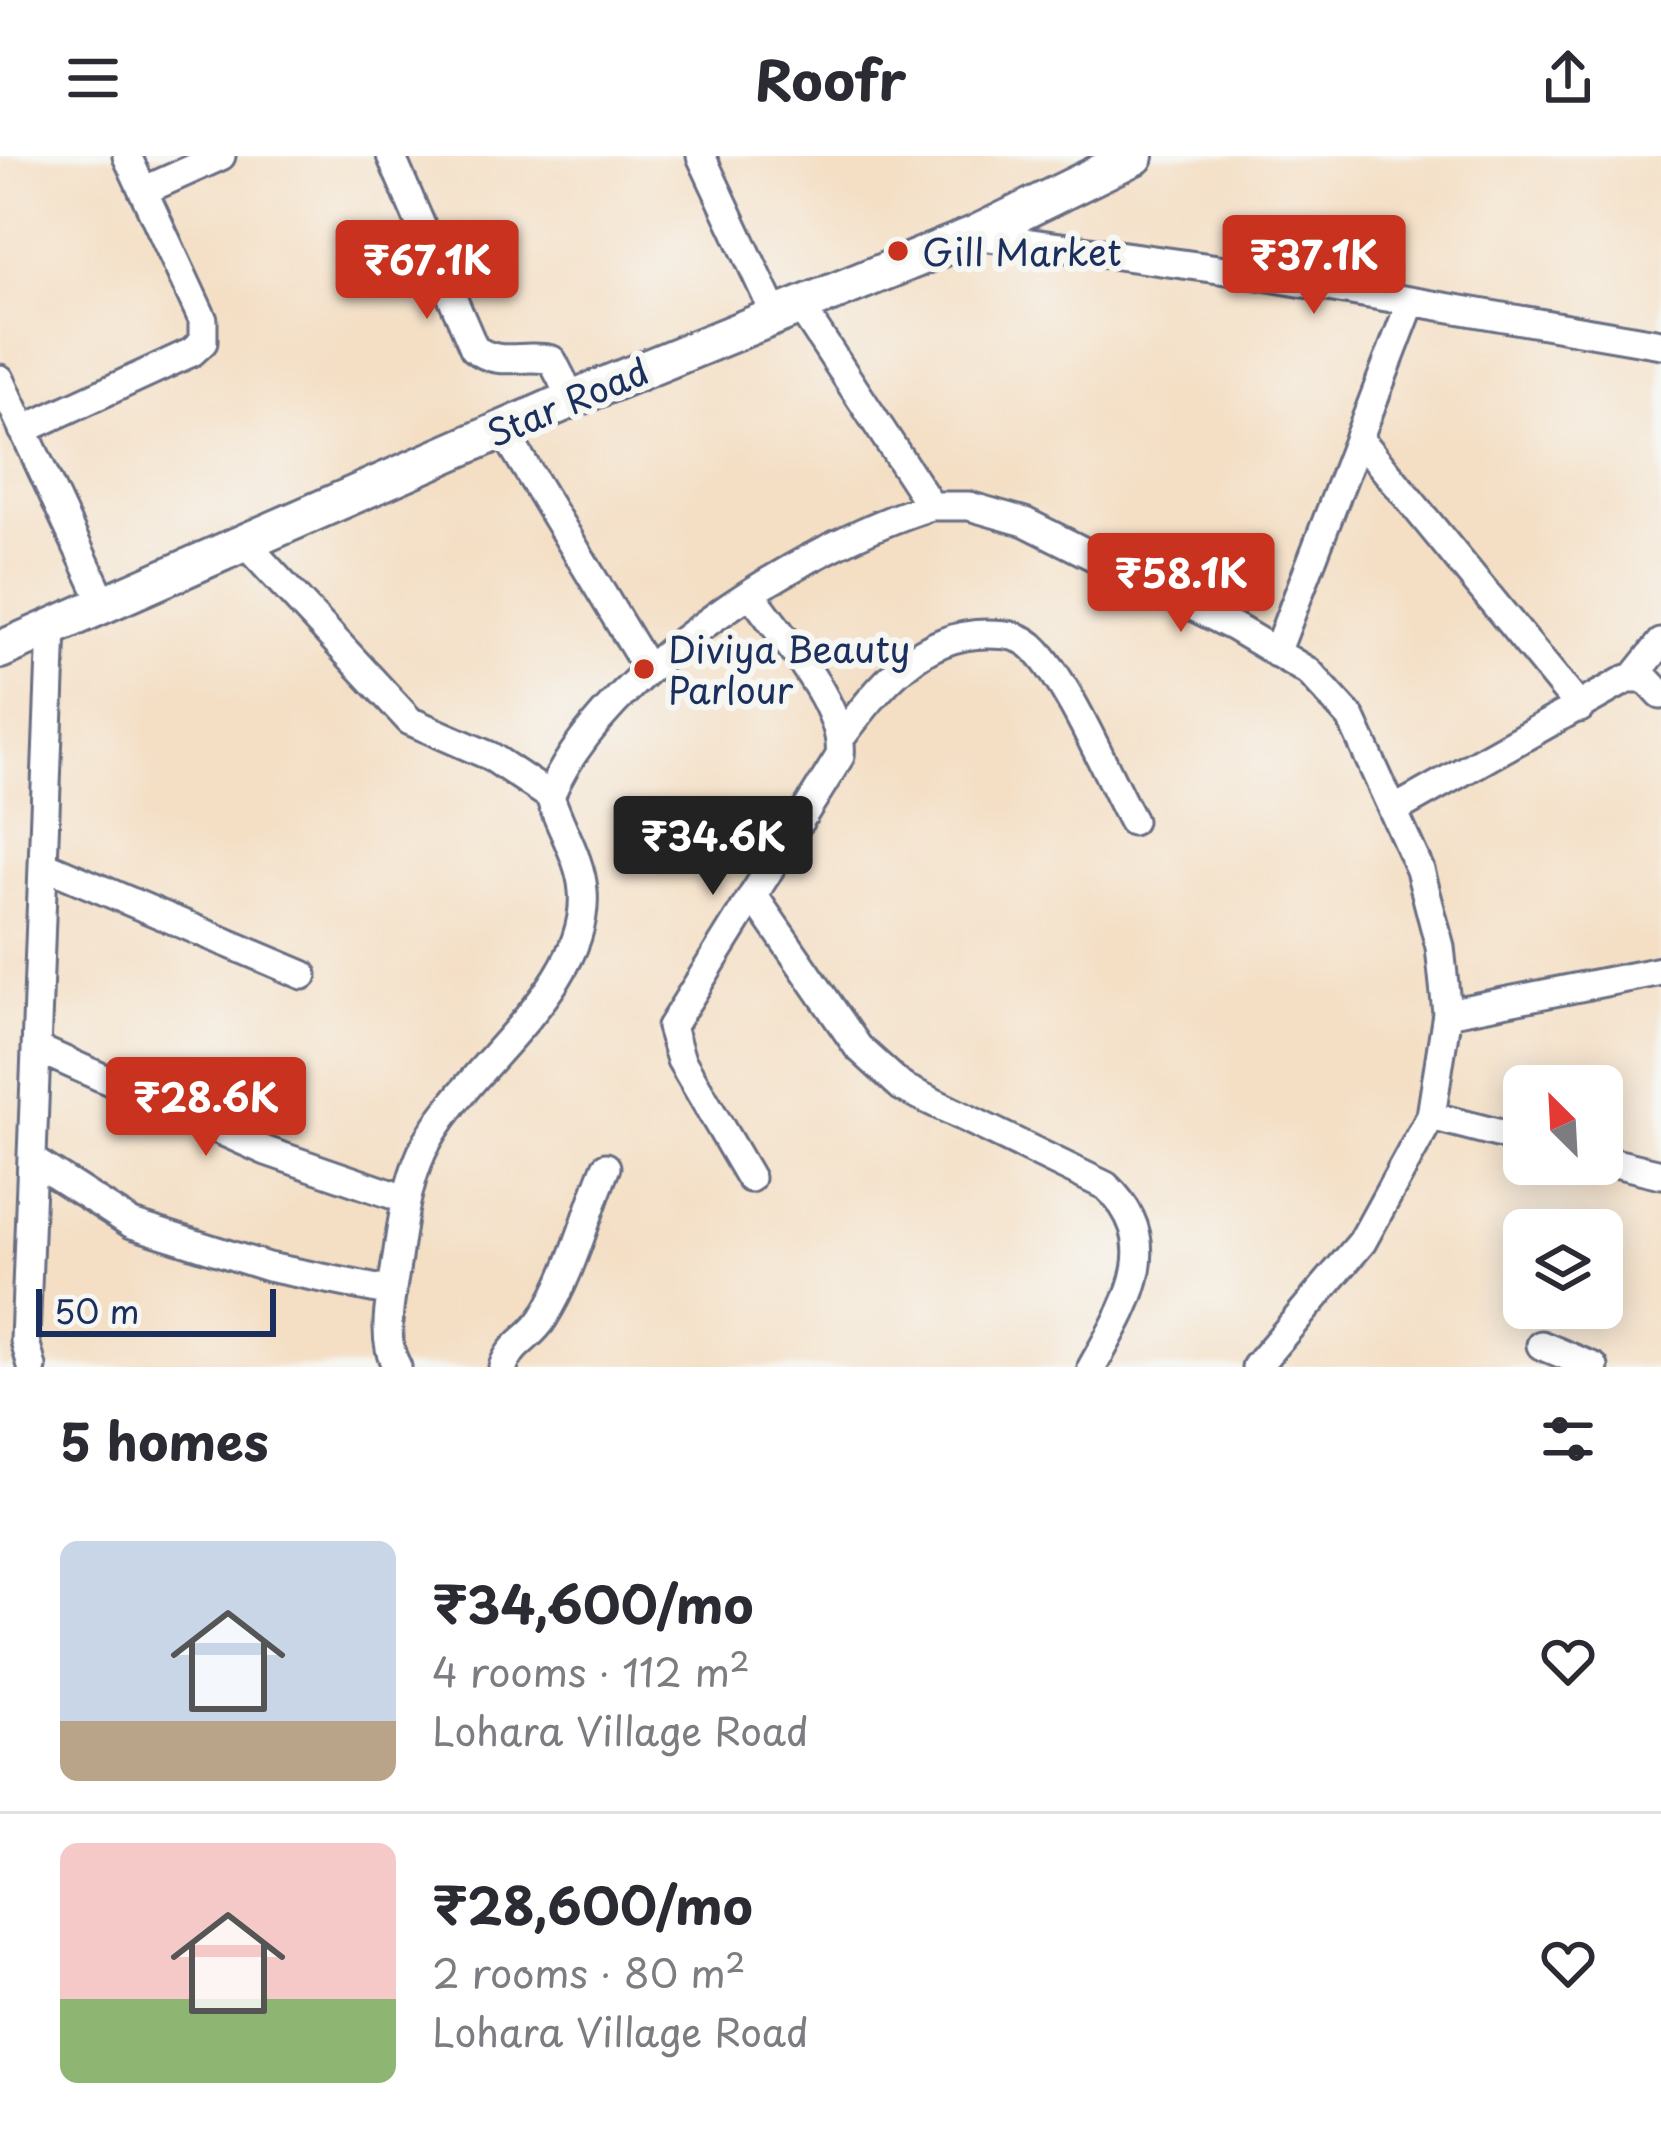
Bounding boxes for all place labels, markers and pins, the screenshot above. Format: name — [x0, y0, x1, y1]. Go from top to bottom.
pin: ₹37.1K — [1216, 215, 1412, 317]
pin: ₹67.1K — [329, 220, 525, 322]
place label: Gill Market — [922, 224, 1122, 278]
marker: Gill Market — [885, 238, 911, 264]
pin: ₹58.1K — [1083, 533, 1279, 635]
place label: Diviya Beauty Parlour — [668, 621, 910, 716]
marker: Diviya Beauty Parlour — [631, 656, 657, 682]
pin: ₹34.6K — [615, 796, 811, 898]
pin: ₹28.6K — [108, 1057, 304, 1159]

